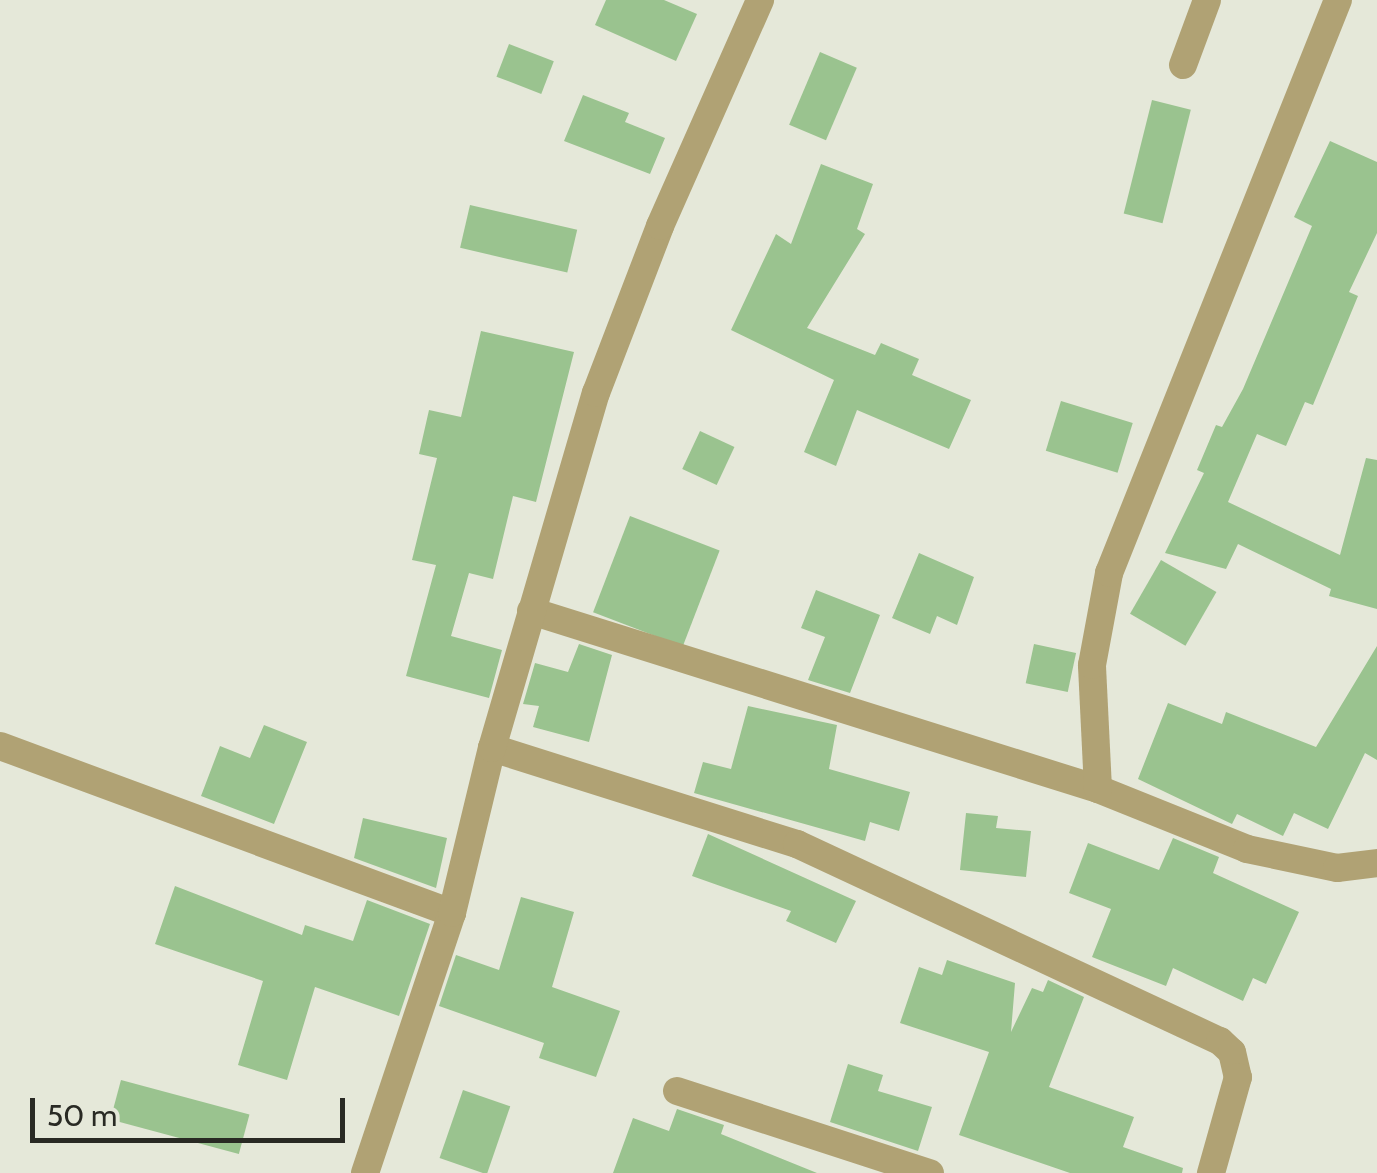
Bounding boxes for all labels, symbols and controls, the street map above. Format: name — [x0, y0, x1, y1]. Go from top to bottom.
scale bar — [35, 1078, 350, 1140]
text: 50 m — [47, 1097, 117, 1134]

